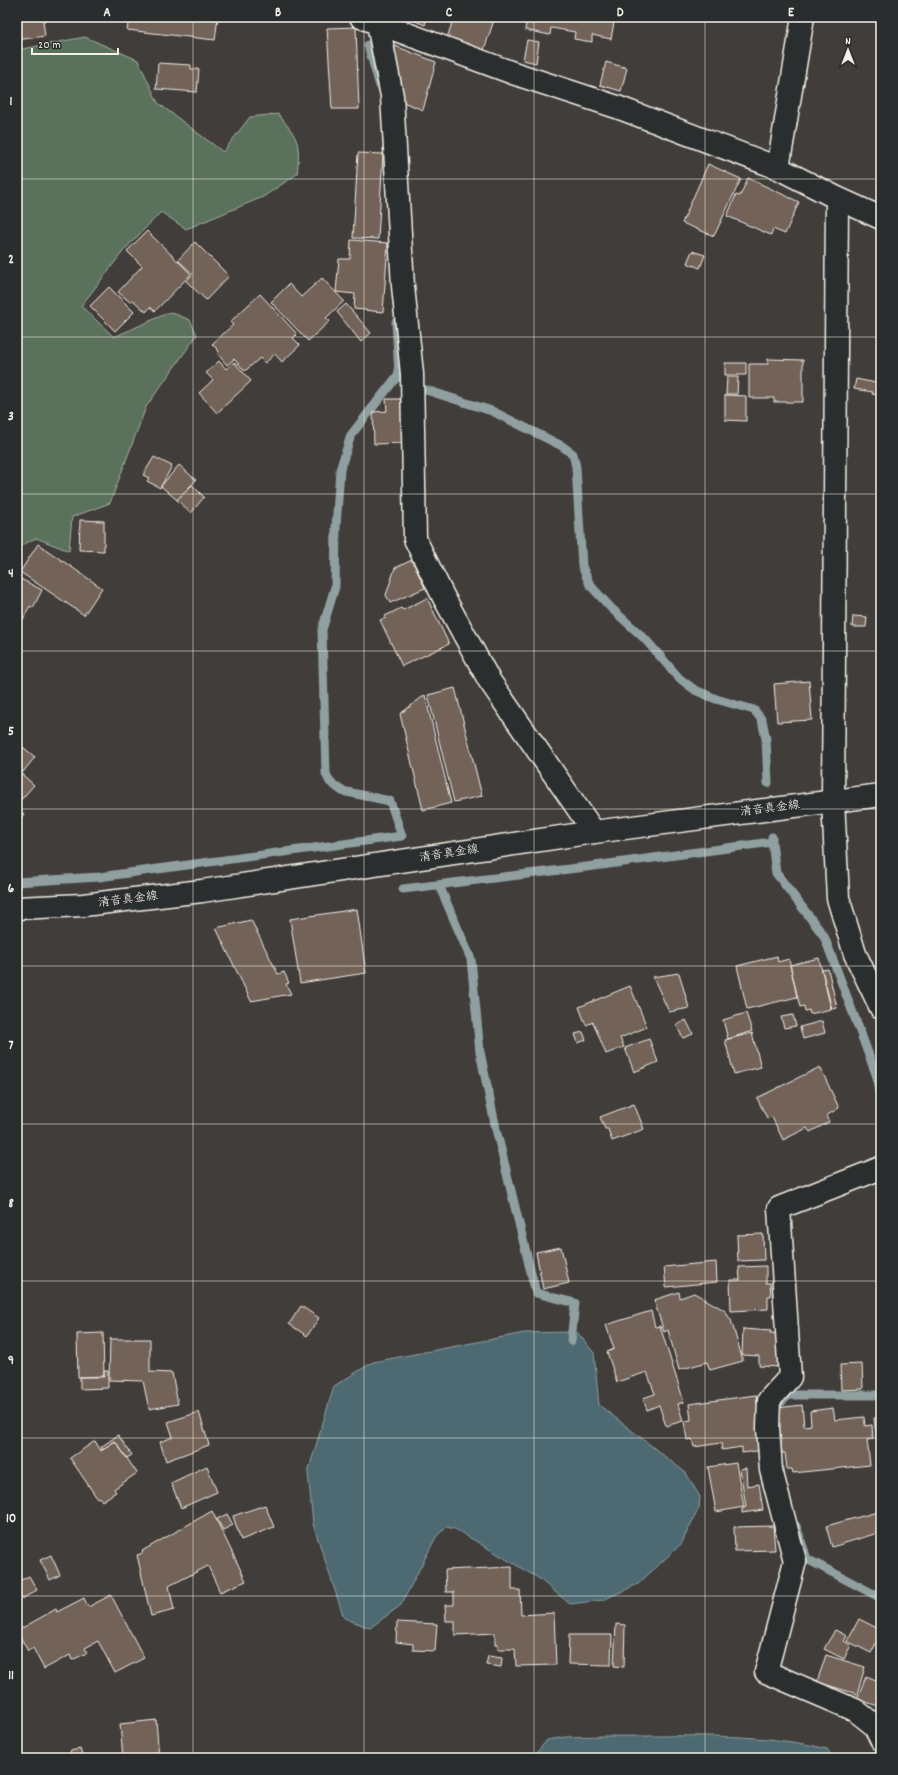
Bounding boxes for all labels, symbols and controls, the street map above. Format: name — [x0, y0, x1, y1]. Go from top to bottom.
text: A — [103, 4, 111, 23]
text: B — [275, 4, 281, 23]
text: C — [446, 4, 453, 23]
text: D — [617, 4, 624, 23]
text: E — [788, 4, 795, 23]
scale bar — [32, 30, 118, 56]
north arrow — [828, 30, 868, 70]
text: N — [845, 34, 851, 50]
text: 20 m — [38, 37, 61, 54]
text: 1 — [10, 93, 13, 112]
text: 2 — [8, 251, 14, 270]
text: 3 — [8, 408, 14, 427]
text: 4 — [8, 565, 14, 584]
text: 5 — [8, 723, 14, 742]
street label: 清音真金線 — [739, 797, 801, 821]
street label: 清音真金線 — [418, 841, 480, 867]
text: 6 — [8, 880, 15, 899]
street label: 清音真金線 — [97, 888, 159, 912]
text: 7 — [9, 1037, 14, 1056]
text: 8 — [8, 1195, 14, 1214]
text: 9 — [8, 1352, 14, 1371]
text: 10 — [6, 1510, 16, 1529]
text: 11 — [8, 1667, 14, 1686]

